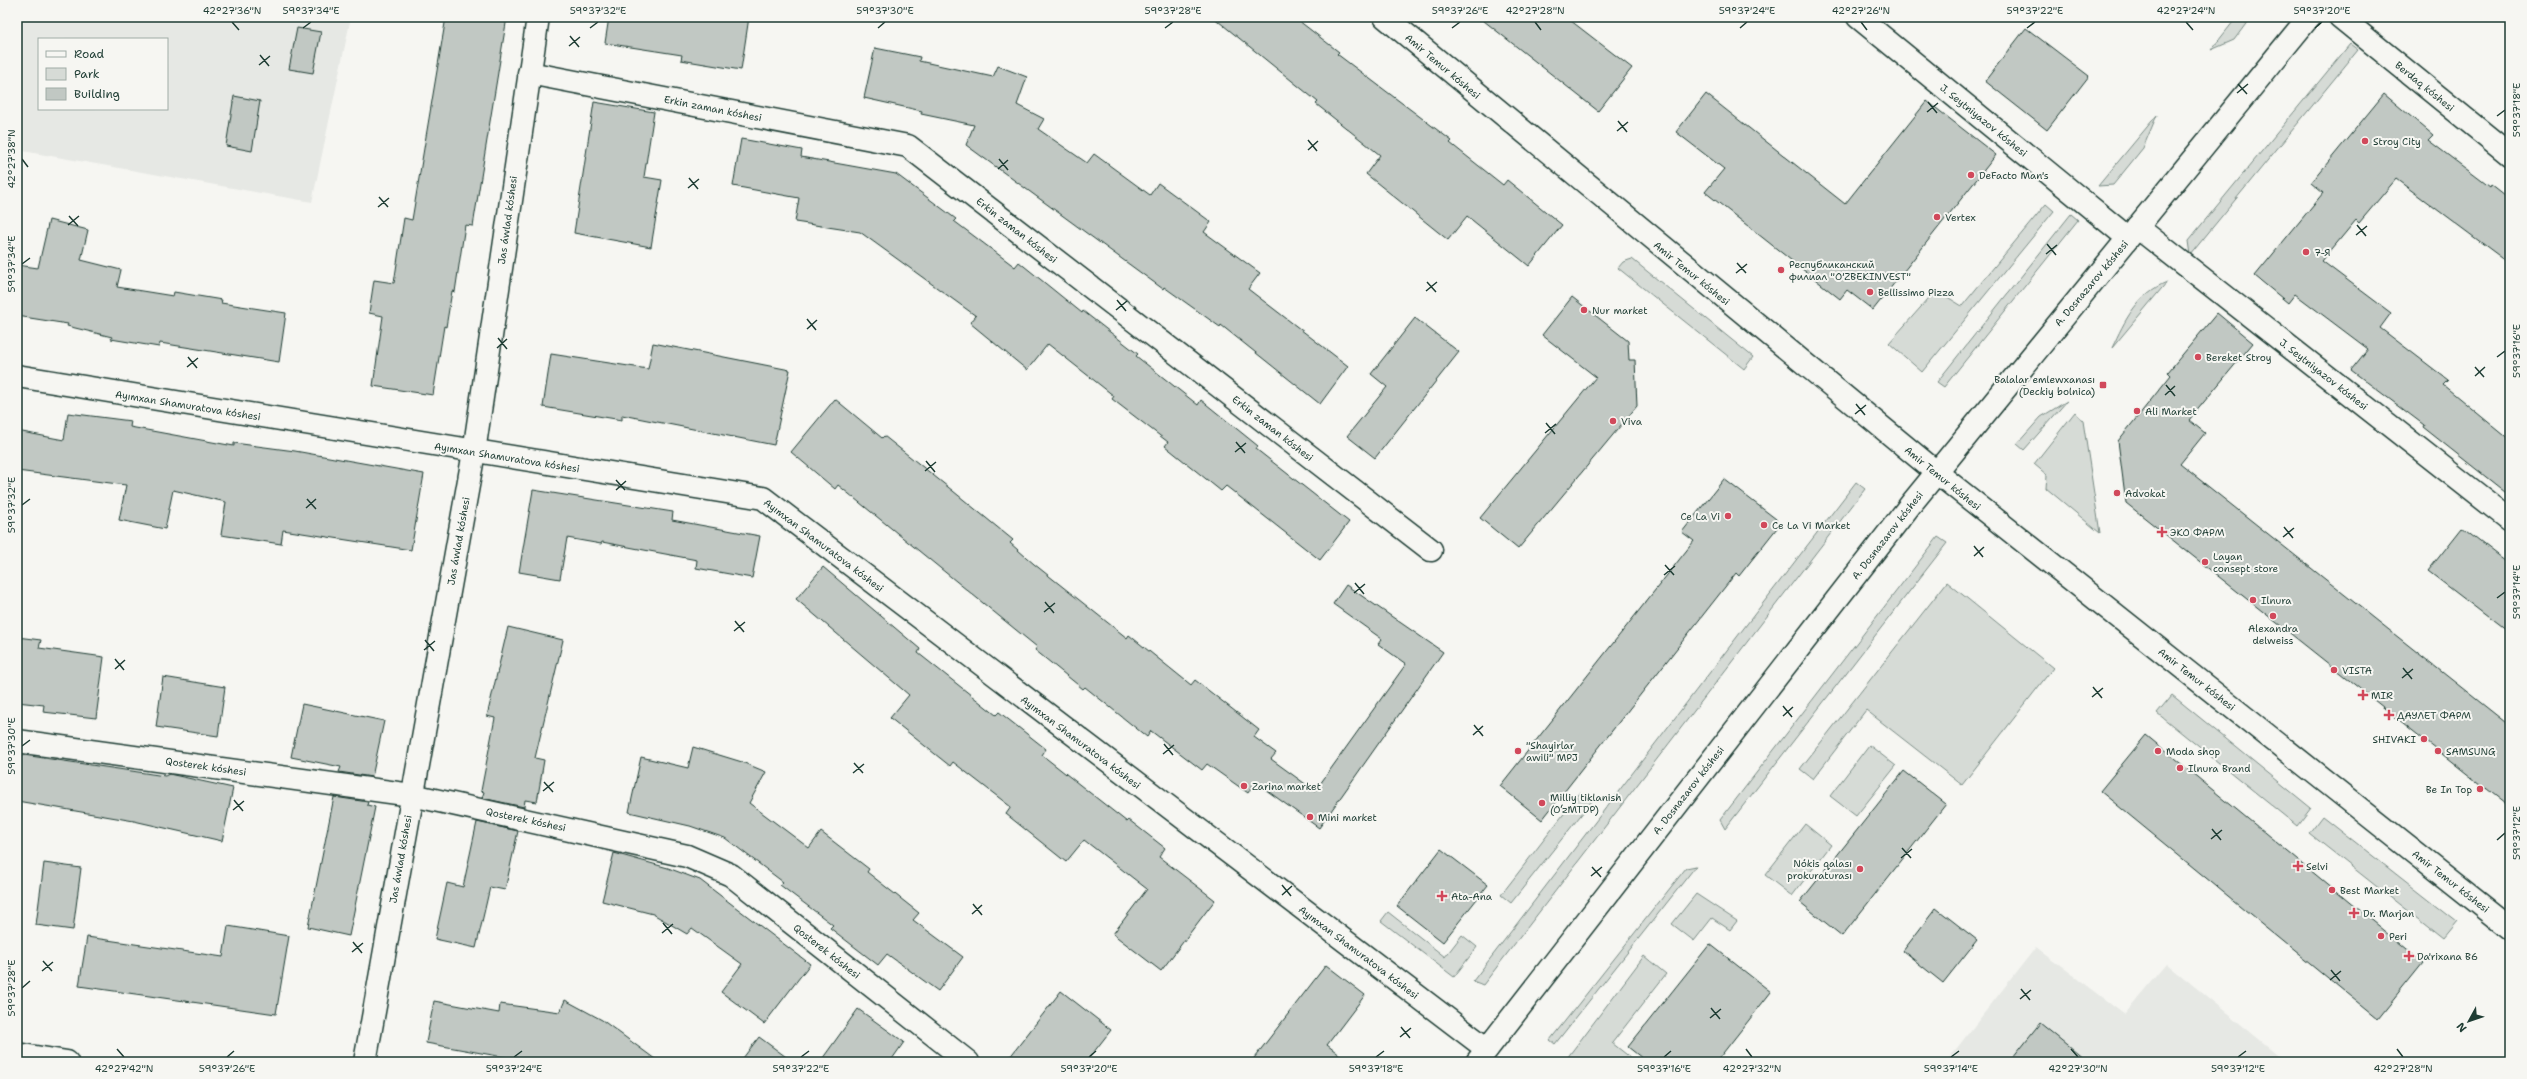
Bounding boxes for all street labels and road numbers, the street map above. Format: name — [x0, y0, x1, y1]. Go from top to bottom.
street label: Amir Temur kóshesi — [1402, 31, 1483, 102]
street label: Berdaq kóshesi — [2392, 59, 2457, 114]
street label: J. Seytniyazov kóshesi — [1937, 81, 2030, 160]
street label: Erkin zaman kóshesi — [663, 93, 763, 124]
street label: Jas áwlad kóshesi — [495, 175, 520, 265]
street label: Erkin zaman kóshesi — [974, 195, 1060, 266]
street label: A. Dosnazarov kóshesi — [2052, 237, 2131, 329]
street label: Amir Temur kóshesi — [1651, 239, 1733, 308]
street label: J. Seytniyazov kóshesi — [2277, 336, 2371, 413]
street label: Ayımxan Shamuratova kóshesi — [114, 388, 262, 423]
street label: Erkin zaman kóshesi — [1230, 393, 1316, 464]
street label: Ayımxan Shamuratova kóshesi — [433, 440, 581, 475]
street label: Amir Temur kóshesi — [1902, 444, 1984, 513]
street label: A. Dosnazarov kóshesi — [1849, 488, 1926, 582]
street label: Jas áwlad kóshesi — [444, 496, 473, 586]
street label: Ayımxan Shamuratova kóshesi — [761, 496, 887, 595]
street label: Amir Temur kóshesi — [2155, 645, 2238, 714]
street label: Ayımxan Shamuratova kóshesi — [1018, 693, 1144, 792]
street label: A. Dosnazarov kóshesi — [1650, 743, 1727, 837]
street label: Qosterek kóshesi — [165, 754, 247, 779]
street label: Qosterek kóshesi — [485, 805, 567, 834]
street label: Jas áwlad kóshesi — [386, 814, 415, 904]
street label: Amir Temur kóshesi — [2409, 847, 2492, 916]
street label: Ayımxan Shamuratova kóshesi — [1296, 903, 1422, 1002]
street label: Qosterek kóshesi — [791, 921, 863, 982]

